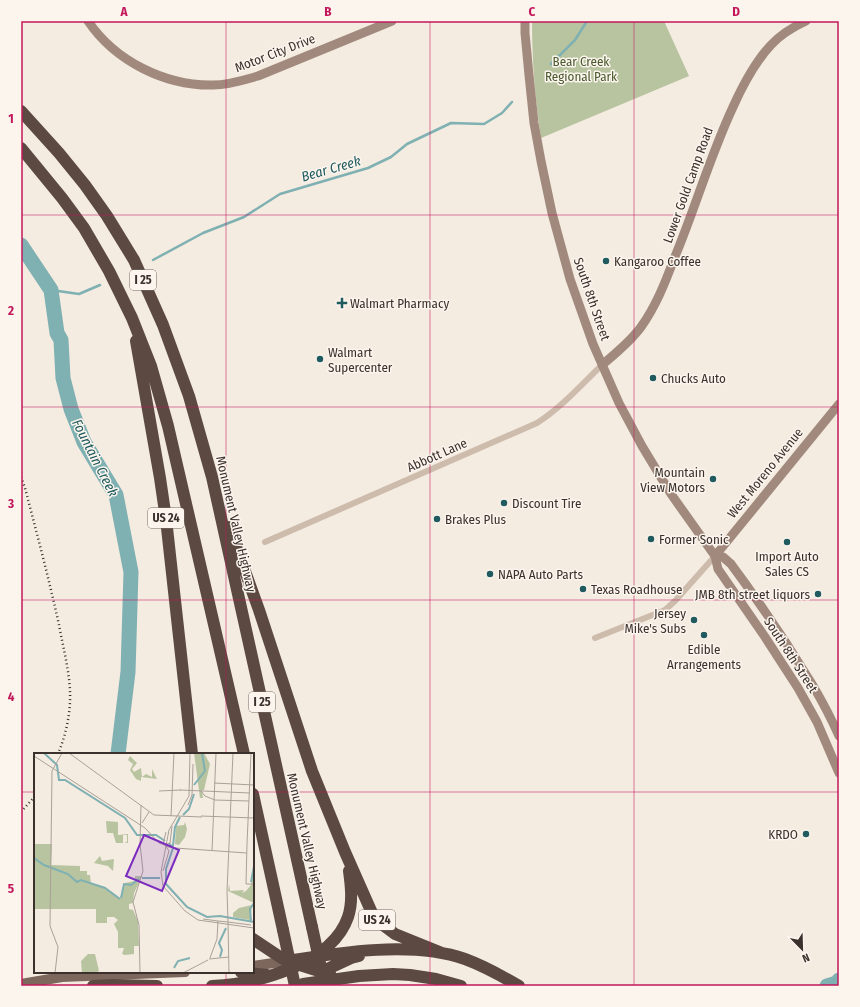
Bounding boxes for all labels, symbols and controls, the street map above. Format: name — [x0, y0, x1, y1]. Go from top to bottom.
text: A — [119, 4, 128, 19]
text: B — [324, 4, 332, 19]
text: C — [529, 4, 536, 19]
text: D — [732, 4, 740, 19]
street label: Motor City Drive — [233, 31, 317, 75]
park label: Bear Creek Regional Park — [545, 54, 618, 84]
text: 1 — [8, 111, 14, 126]
street label: Lower Gold Camp Road — [660, 125, 716, 245]
water label: Bear Creek — [299, 152, 363, 186]
place label: Kangaroo Coffee — [614, 254, 701, 269]
street label: South 8th Street — [571, 255, 613, 343]
marker: Kangaroo Coffee — [601, 256, 611, 266]
road number: I 25 — [130, 270, 156, 290]
place label: Walmart Pharmacy — [350, 296, 449, 311]
marker: Walmart Pharmacy — [337, 298, 347, 308]
text: 2 — [7, 303, 14, 318]
place label: Walmart Supercenter — [328, 345, 393, 375]
marker: Walmart Supercenter — [315, 354, 325, 364]
place label: Chucks Auto — [661, 371, 726, 386]
marker: Chucks Auto — [648, 373, 658, 383]
water label: Fountain Creek — [68, 416, 122, 500]
street label: West Moreno Avenue — [724, 425, 806, 521]
street label: Abbott Lane — [405, 435, 469, 475]
street label: Monument Valley Highway — [213, 455, 259, 594]
place label: Mountain View Motors — [640, 465, 705, 495]
marker: Mountain View Motors — [708, 474, 718, 484]
text: 3 — [7, 496, 14, 511]
place label: Discount Tire — [512, 496, 581, 511]
marker: Discount Tire — [499, 498, 509, 508]
road number: US 24 — [148, 508, 184, 528]
place label: Brakes Plus — [445, 512, 506, 527]
marker: Brakes Plus — [432, 514, 442, 524]
place label: Former Sonic — [659, 532, 729, 547]
marker: Former Sonic — [646, 534, 656, 544]
marker: Import Auto Sales CS — [782, 537, 792, 547]
place label: Import Auto Sales CS — [755, 549, 819, 579]
place label: NAPA Auto Parts — [498, 567, 584, 582]
marker: NAPA Auto Parts — [485, 569, 495, 579]
place label: Texas Roadhouse — [591, 582, 682, 597]
marker: Texas Roadhouse — [578, 584, 588, 594]
place label: JMB 8th street liquors — [695, 587, 810, 602]
marker: JMB 8th street liquors — [813, 589, 823, 599]
place label: Jersey Mike's Subs — [624, 606, 686, 636]
street label: South 8th Street — [761, 614, 821, 696]
marker: Jersey Mike's Subs — [689, 615, 699, 625]
marker: Edible Arrangements — [699, 630, 709, 640]
place label: Edible Arrangements — [667, 642, 742, 672]
text: 4 — [8, 689, 15, 704]
road number: I 25 — [249, 692, 275, 712]
inset map — [34, 753, 254, 973]
street label: Monument Valley Highway — [284, 772, 330, 911]
place label: KRDO — [768, 827, 798, 842]
marker: KRDO — [801, 829, 811, 839]
text: 5 — [8, 881, 14, 896]
road number: US 24 — [359, 910, 395, 930]
north arrow — [782, 929, 822, 969]
text: N — [800, 950, 811, 965]

